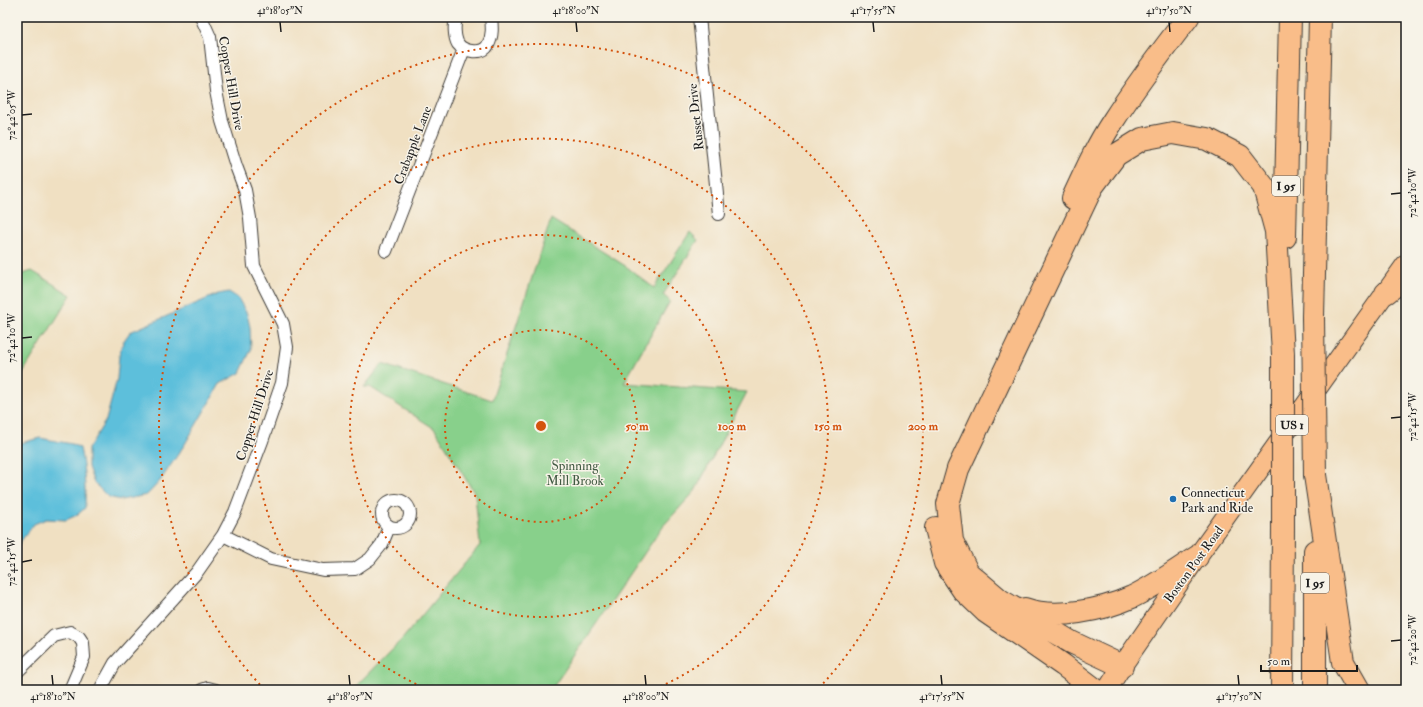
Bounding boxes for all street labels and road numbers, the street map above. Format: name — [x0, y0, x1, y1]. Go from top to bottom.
street label: Copper Hill Drive — [214, 35, 247, 132]
street label: Russet Drive — [684, 82, 707, 151]
street label: Crabapple Lane — [391, 103, 436, 187]
road number: I 95 — [1272, 176, 1300, 196]
street label: Copper Hill Drive — [233, 367, 278, 463]
road number: US 1 — [1276, 415, 1308, 435]
street label: Boston Post Road — [1161, 523, 1227, 606]
road number: I 95 — [1301, 573, 1329, 593]

